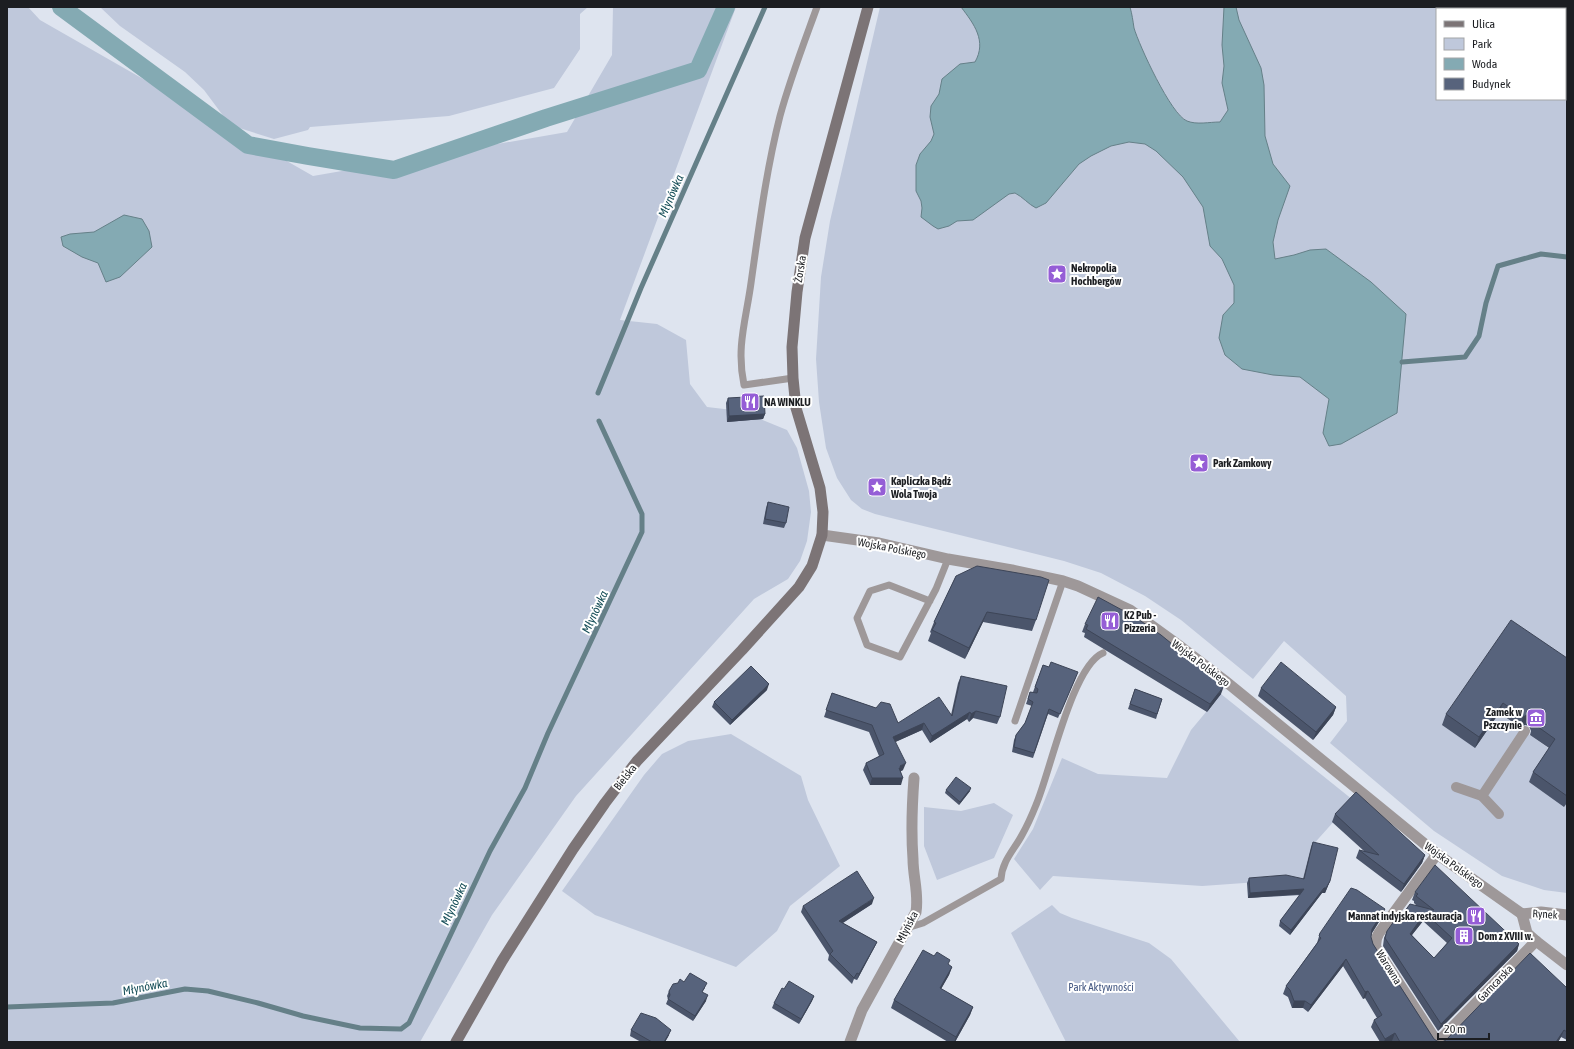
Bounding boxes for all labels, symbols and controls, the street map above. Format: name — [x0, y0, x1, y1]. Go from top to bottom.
legend — [1436, 8, 1566, 100]
text: Ulica — [1472, 17, 1495, 31]
text: Park — [1472, 37, 1493, 51]
text: Woda — [1472, 57, 1497, 71]
text: Budynek — [1472, 77, 1511, 91]
water label: Młynówka — [655, 172, 687, 219]
street label: Żorska — [792, 255, 808, 283]
place label: Nekropolia Hochbergów — [1071, 262, 1122, 287]
place icon: Nekropolia Hochbergów — [1046, 263, 1068, 285]
restaurant icon: NA WINKLU — [739, 391, 761, 413]
place label: NA WINKLU — [764, 396, 811, 408]
place icon: Park Zamkowy — [1188, 452, 1210, 474]
place label: Park Zamkowy — [1213, 457, 1272, 469]
place label: Kapliczka Bądź Wola Twoja — [890, 475, 951, 500]
place icon: Kapliczka Bądź Wola Twoja — [866, 476, 888, 498]
street label: Wojska Polskiego — [857, 535, 927, 561]
water label: Młynówka — [579, 588, 611, 635]
place label: K2 Pub - Pizzeria — [1124, 609, 1156, 634]
restaurant icon: K2 Pub - Pizzeria — [1099, 610, 1121, 632]
street label: Wojska Polskiego — [1170, 637, 1232, 689]
place label: Zamek w Pszczynie — [1483, 706, 1522, 731]
museum icon: Zamek w Pszczynie — [1525, 707, 1547, 729]
street label: Bielska — [611, 762, 639, 792]
street label: Wojska Polskiego — [1422, 840, 1486, 890]
water label: Młynówka — [438, 880, 470, 927]
restaurant icon: Mannat indyjska restauracja — [1465, 905, 1487, 927]
street label: Rynek — [1532, 907, 1558, 921]
street label: Młyńska — [894, 909, 920, 945]
place label: Mannat indyjska restauracja — [1348, 910, 1462, 922]
building icon: Dom z XVIII w. — [1453, 925, 1475, 947]
place label: Dom z XVIII w. — [1478, 930, 1533, 942]
street label: Warowna — [1374, 948, 1404, 986]
street label: Garncarska — [1475, 962, 1515, 1004]
water label: Młynówka — [121, 976, 169, 998]
park label: Park Aktywności — [1068, 981, 1134, 993]
scale bar — [1438, 1015, 1489, 1041]
text: 20 m — [1444, 1022, 1466, 1036]

